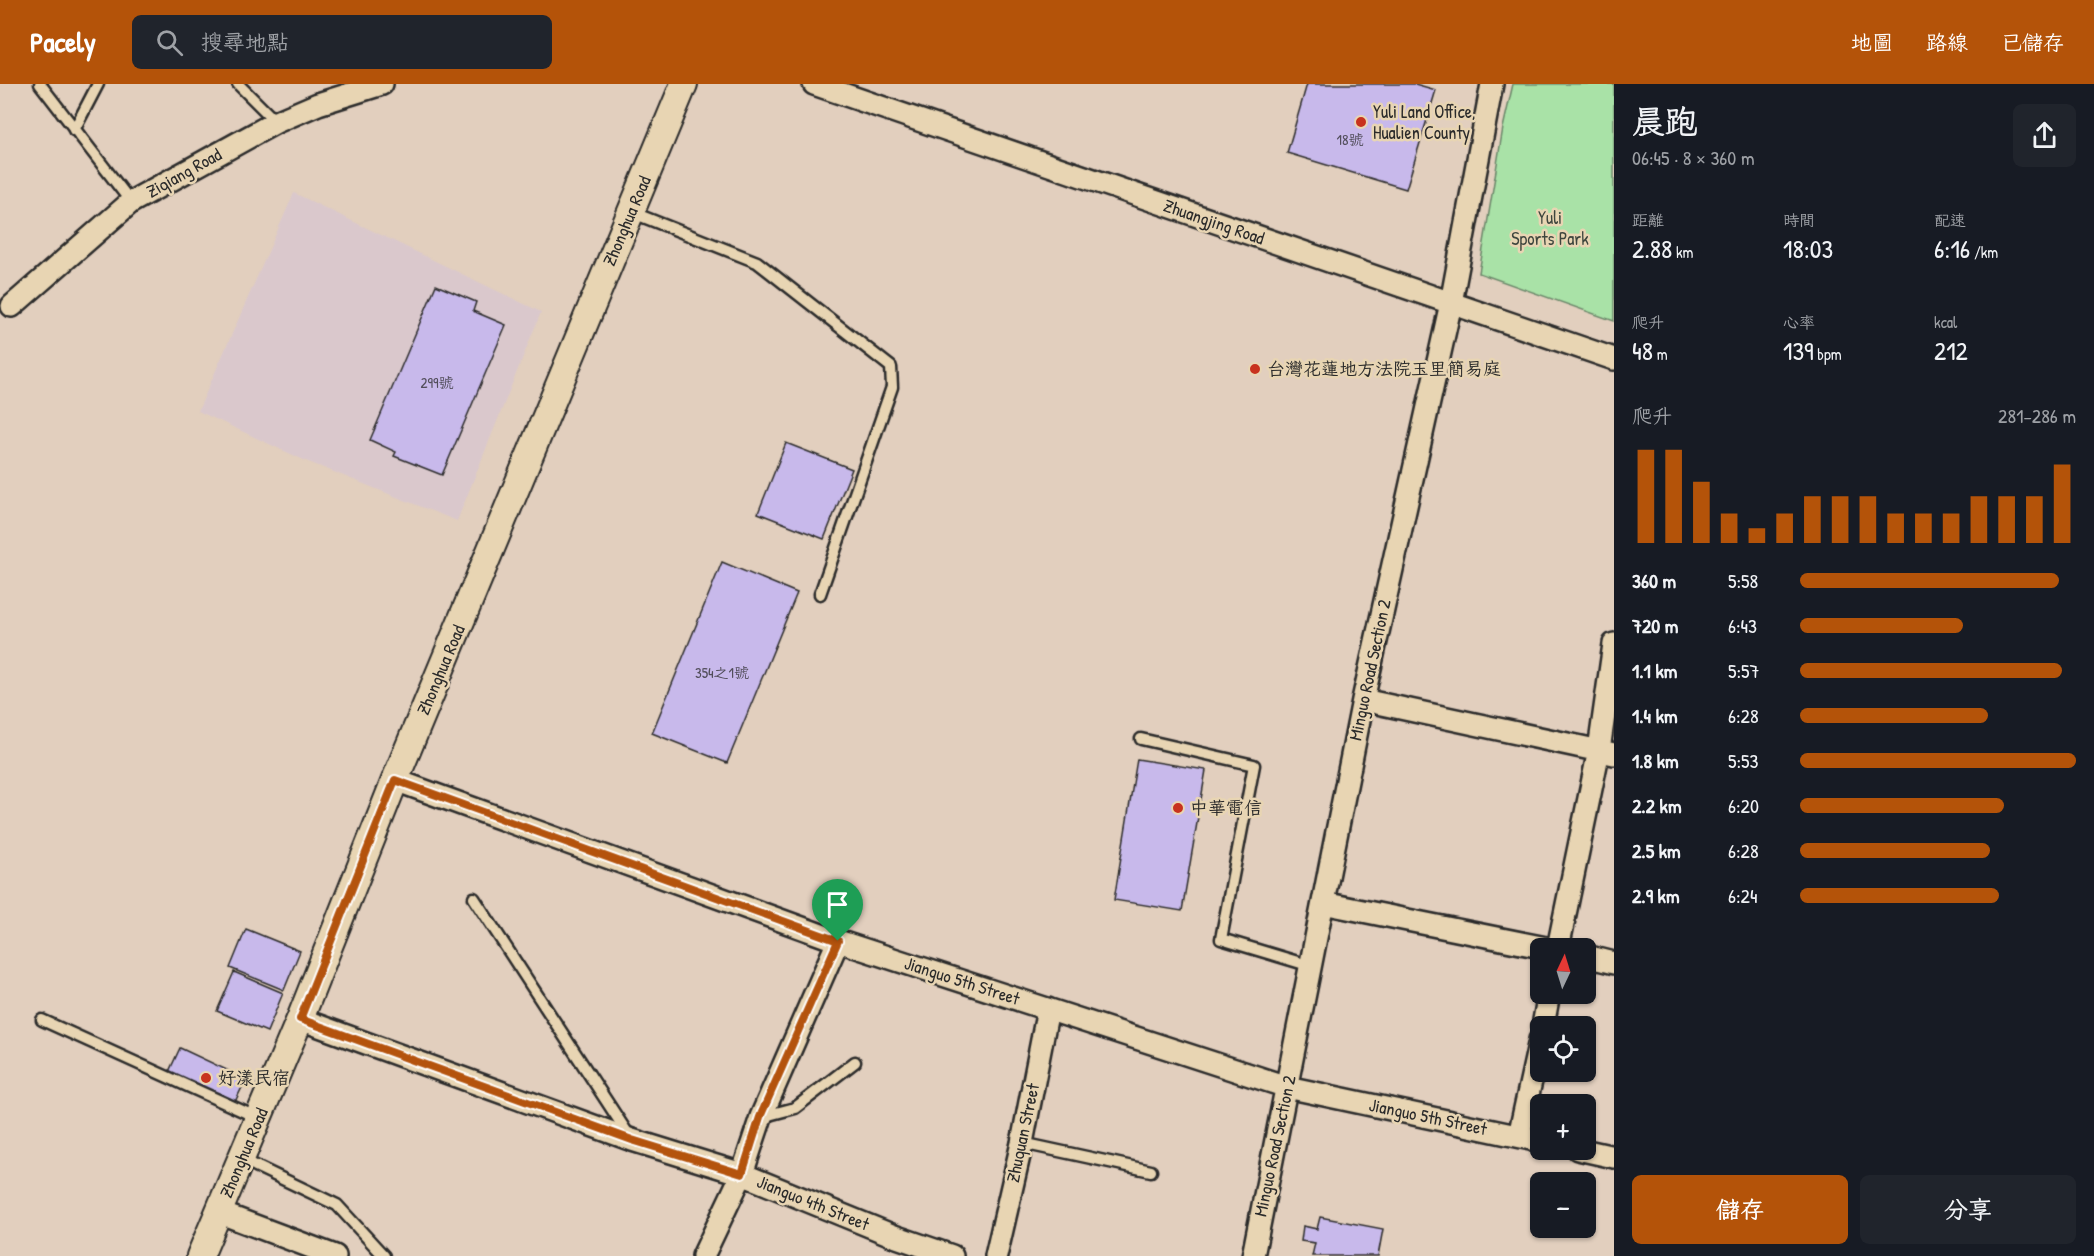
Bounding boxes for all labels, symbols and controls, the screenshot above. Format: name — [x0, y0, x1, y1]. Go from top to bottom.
search box — [132, 15, 552, 69]
text: Pacely — [30, 23, 96, 61]
icon: search — [153, 26, 186, 59]
text: 搜尋地點 — [201, 27, 289, 57]
text: 地圖 — [1851, 28, 1893, 57]
text: 路線 — [1926, 28, 1968, 57]
text: 已儲存 — [2001, 28, 2064, 57]
place label: Yuli Land Office, Hualien County — [1373, 99, 1475, 145]
text: 晨跑 — [1632, 99, 1698, 143]
button: share — [2013, 104, 2076, 167]
marker: Yuli Land Office, Hualien County — [1354, 115, 1368, 129]
house number: 18號 — [1337, 129, 1363, 150]
street label: Ziqiang Road — [142, 142, 226, 203]
text: 06:45 · 8 × 360 m — [1632, 144, 1755, 171]
street label: Zhonghua Road — [596, 172, 657, 270]
street label: Zhuangjing Road — [1160, 193, 1268, 250]
park label: Yuli Sports Park — [1511, 205, 1589, 251]
text: 距離 — [1632, 209, 1664, 231]
text: 時間 — [1783, 209, 1815, 231]
text: 配速 — [1934, 209, 1966, 231]
text: 2.88 — [1632, 231, 1672, 266]
text: 18:03 — [1783, 231, 1833, 266]
text: 6:16 — [1934, 231, 1970, 266]
text: km — [1672, 241, 1693, 263]
text: /km — [1970, 241, 1998, 263]
text: 爬升 — [1632, 311, 1664, 333]
text: 心率 — [1783, 311, 1815, 333]
text: kcal — [1934, 311, 1957, 333]
text: 48 — [1632, 333, 1653, 368]
text: 139 — [1783, 333, 1814, 368]
text: 212 — [1934, 333, 1968, 368]
text: m — [1653, 343, 1668, 365]
text: bpm — [1814, 343, 1842, 365]
place label: 台灣花蓮地方法院玉里簡易庭 — [1267, 356, 1501, 381]
marker: 台灣花蓮地方法院玉里簡易庭 — [1248, 362, 1262, 376]
house number: 299號 — [420, 372, 454, 393]
text: 爬升 — [1632, 402, 1672, 429]
text: 281–286 m — [1998, 402, 2076, 429]
text: 360 m — [1632, 567, 1676, 594]
text: 5:58 — [1728, 567, 1758, 594]
street label: Minguo Road Section 2 — [1342, 596, 1397, 743]
text: 720 m — [1632, 612, 1678, 639]
text: 6:43 — [1728, 612, 1757, 639]
street label: Zhonghua Road — [410, 621, 471, 719]
text: 1.1 km — [1632, 657, 1677, 684]
text: 5:57 — [1728, 657, 1759, 684]
house number: 354之1號 — [695, 662, 749, 683]
text: 1.4 km — [1632, 702, 1678, 729]
text: 6:28 — [1728, 702, 1759, 729]
text: 1.8 km — [1632, 747, 1679, 774]
text: 5:53 — [1728, 747, 1759, 774]
text: 2.2 km — [1632, 792, 1682, 819]
text: 6:20 — [1728, 792, 1759, 819]
place label: 中華電信 — [1190, 795, 1262, 820]
marker: 中華電信 — [1171, 801, 1185, 815]
text: 2.5 km — [1632, 837, 1681, 864]
text: 6:28 — [1728, 837, 1759, 864]
pin — [812, 879, 863, 941]
text: 2.9 km — [1632, 882, 1679, 909]
text: 6:24 — [1728, 882, 1757, 909]
icon: arrive — [821, 888, 854, 921]
north arrow — [1530, 938, 1596, 1004]
map controls — [1530, 938, 1596, 1238]
street label: Jianguo 5th Street — [901, 950, 1024, 1011]
button: locate — [1530, 1016, 1596, 1082]
place label: 好漾民宿 — [218, 1065, 290, 1090]
marker: 好漾民宿 — [199, 1071, 213, 1085]
street label: Minguo Road Section 2 — [1247, 1072, 1302, 1219]
street label: Zhuquan Street — [1000, 1080, 1045, 1185]
street label: Jianguo 5th Street — [1367, 1092, 1490, 1141]
button: + — [1530, 1094, 1596, 1160]
street label: Zhonghua Road — [213, 1104, 274, 1202]
street label: Jianguo 4th Street — [753, 1169, 874, 1237]
button: − — [1530, 1172, 1596, 1238]
button: 儲存 — [1632, 1175, 1848, 1244]
button: 分享 — [1860, 1175, 2076, 1244]

